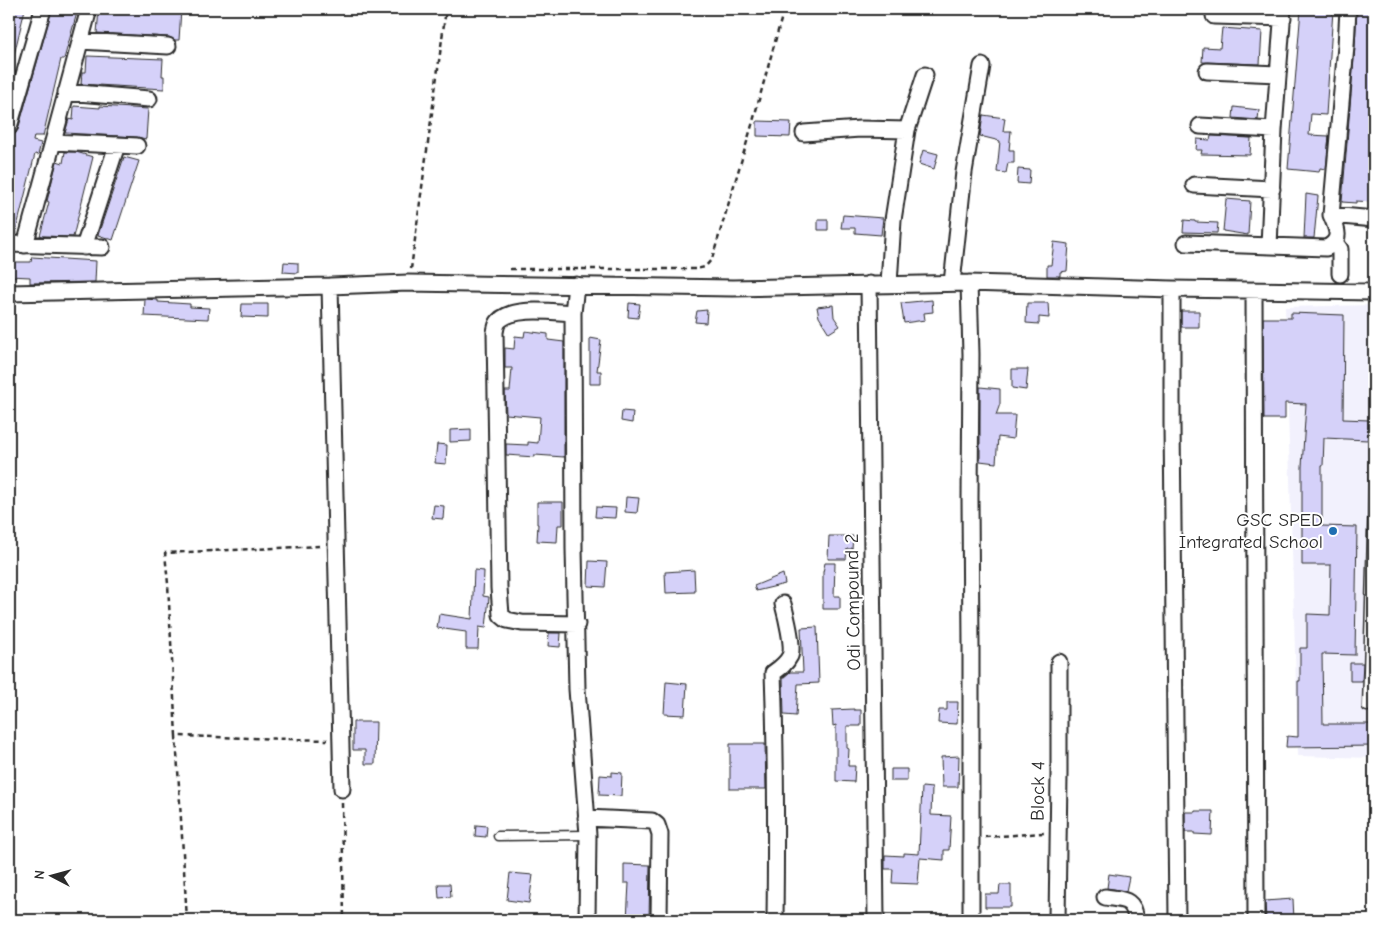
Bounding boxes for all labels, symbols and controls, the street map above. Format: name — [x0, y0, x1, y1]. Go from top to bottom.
place label: GSC SPED Integrated School — [1179, 509, 1323, 553]
marker: GSC SPED Integrated School — [1327, 525, 1339, 537]
street label: Odi Compound 2 — [841, 533, 865, 671]
street label: Block 4 — [1026, 761, 1050, 821]
north arrow — [28, 852, 78, 902]
text: N — [31, 869, 48, 880]

